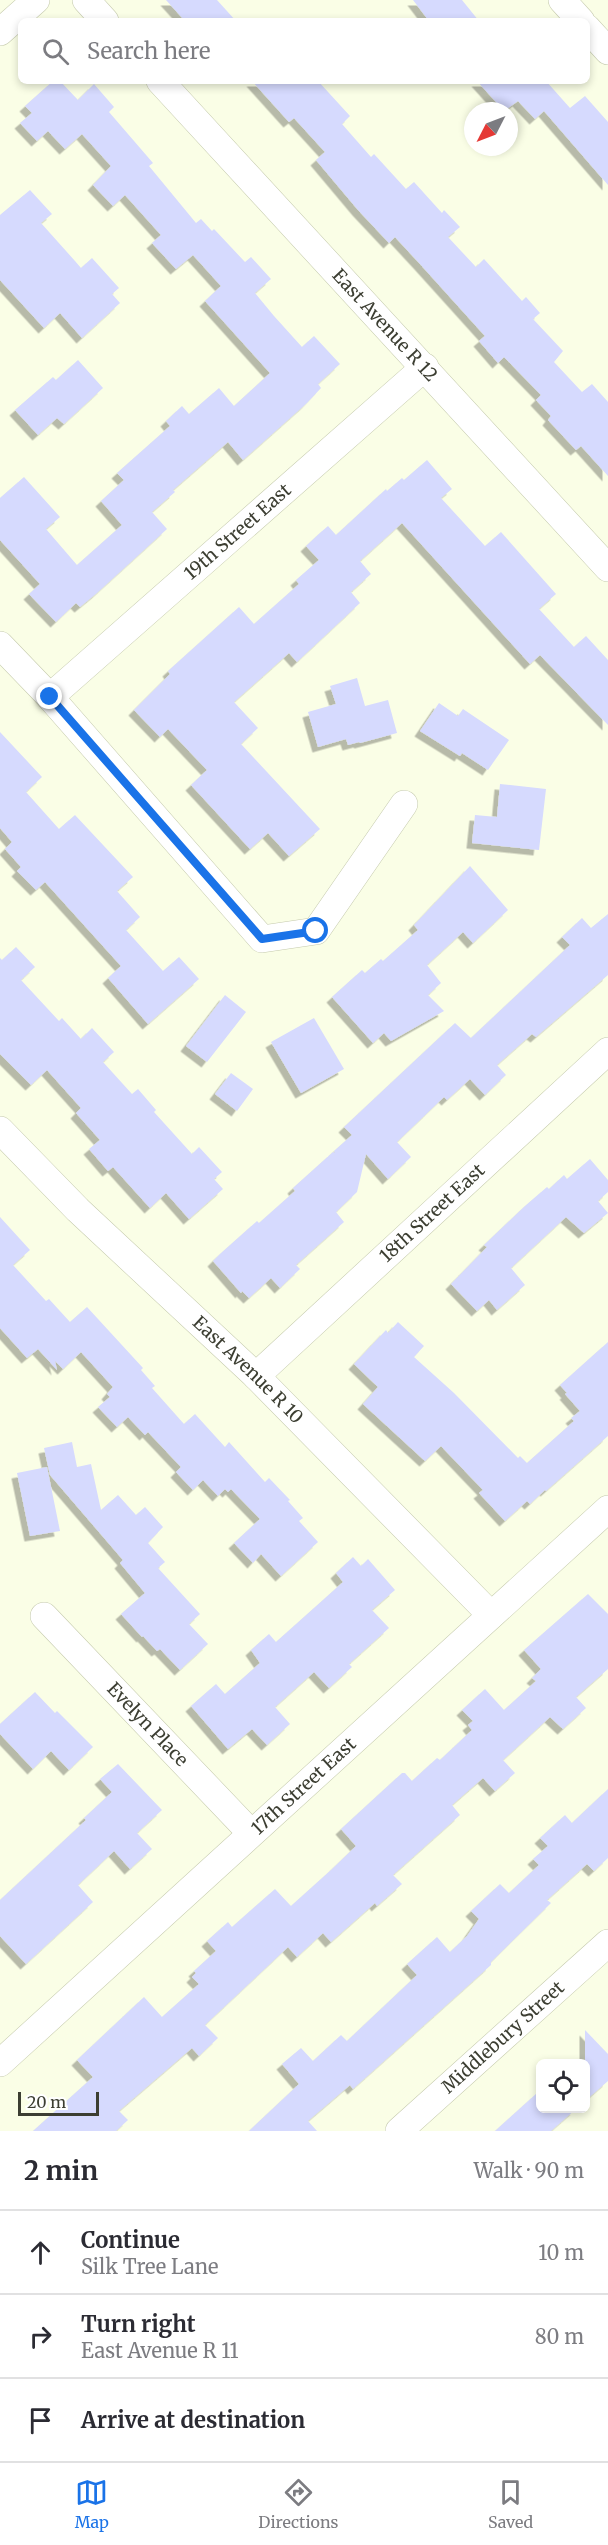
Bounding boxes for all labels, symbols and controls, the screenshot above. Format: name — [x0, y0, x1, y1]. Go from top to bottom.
search box — [18, 18, 590, 84]
icon: search — [39, 35, 72, 68]
text: Search here — [87, 37, 210, 65]
north arrow — [464, 102, 518, 156]
street label: East Avenue R 12 — [328, 264, 443, 386]
street label: 19th Street East — [179, 478, 296, 585]
route end — [36, 683, 62, 709]
route start — [302, 917, 328, 943]
street label: 18th Street East — [375, 1159, 489, 1267]
street label: East Avenue R 10 — [188, 1311, 308, 1428]
street label: Evelyn Place — [103, 1677, 193, 1771]
street label: 17th Street East — [246, 1732, 361, 1839]
street label: Middlebury Street — [437, 1976, 569, 2098]
map controls — [536, 2059, 590, 2113]
button: locate — [536, 2059, 590, 2113]
scale bar — [18, 2089, 99, 2116]
text: 20 m — [27, 2092, 66, 2112]
text: 2 min — [24, 2154, 98, 2187]
text: Walk · 90 m — [474, 2158, 584, 2183]
text: Continue — [81, 2226, 180, 2254]
icon: ahead — [24, 2236, 57, 2269]
text: 10 m — [538, 2240, 584, 2265]
text: Silk Tree Lane — [81, 2254, 218, 2279]
text: Turn right — [81, 2310, 195, 2338]
icon: right — [24, 2320, 57, 2353]
text: 80 m — [535, 2324, 584, 2349]
text: East Avenue R 11 — [81, 2338, 239, 2363]
icon: arrive — [24, 2404, 57, 2437]
text: Arrive at destination — [81, 2406, 305, 2434]
tab: Map — [75, 2476, 109, 2532]
tab: Directions — [258, 2476, 338, 2532]
tab: Saved — [488, 2476, 533, 2532]

